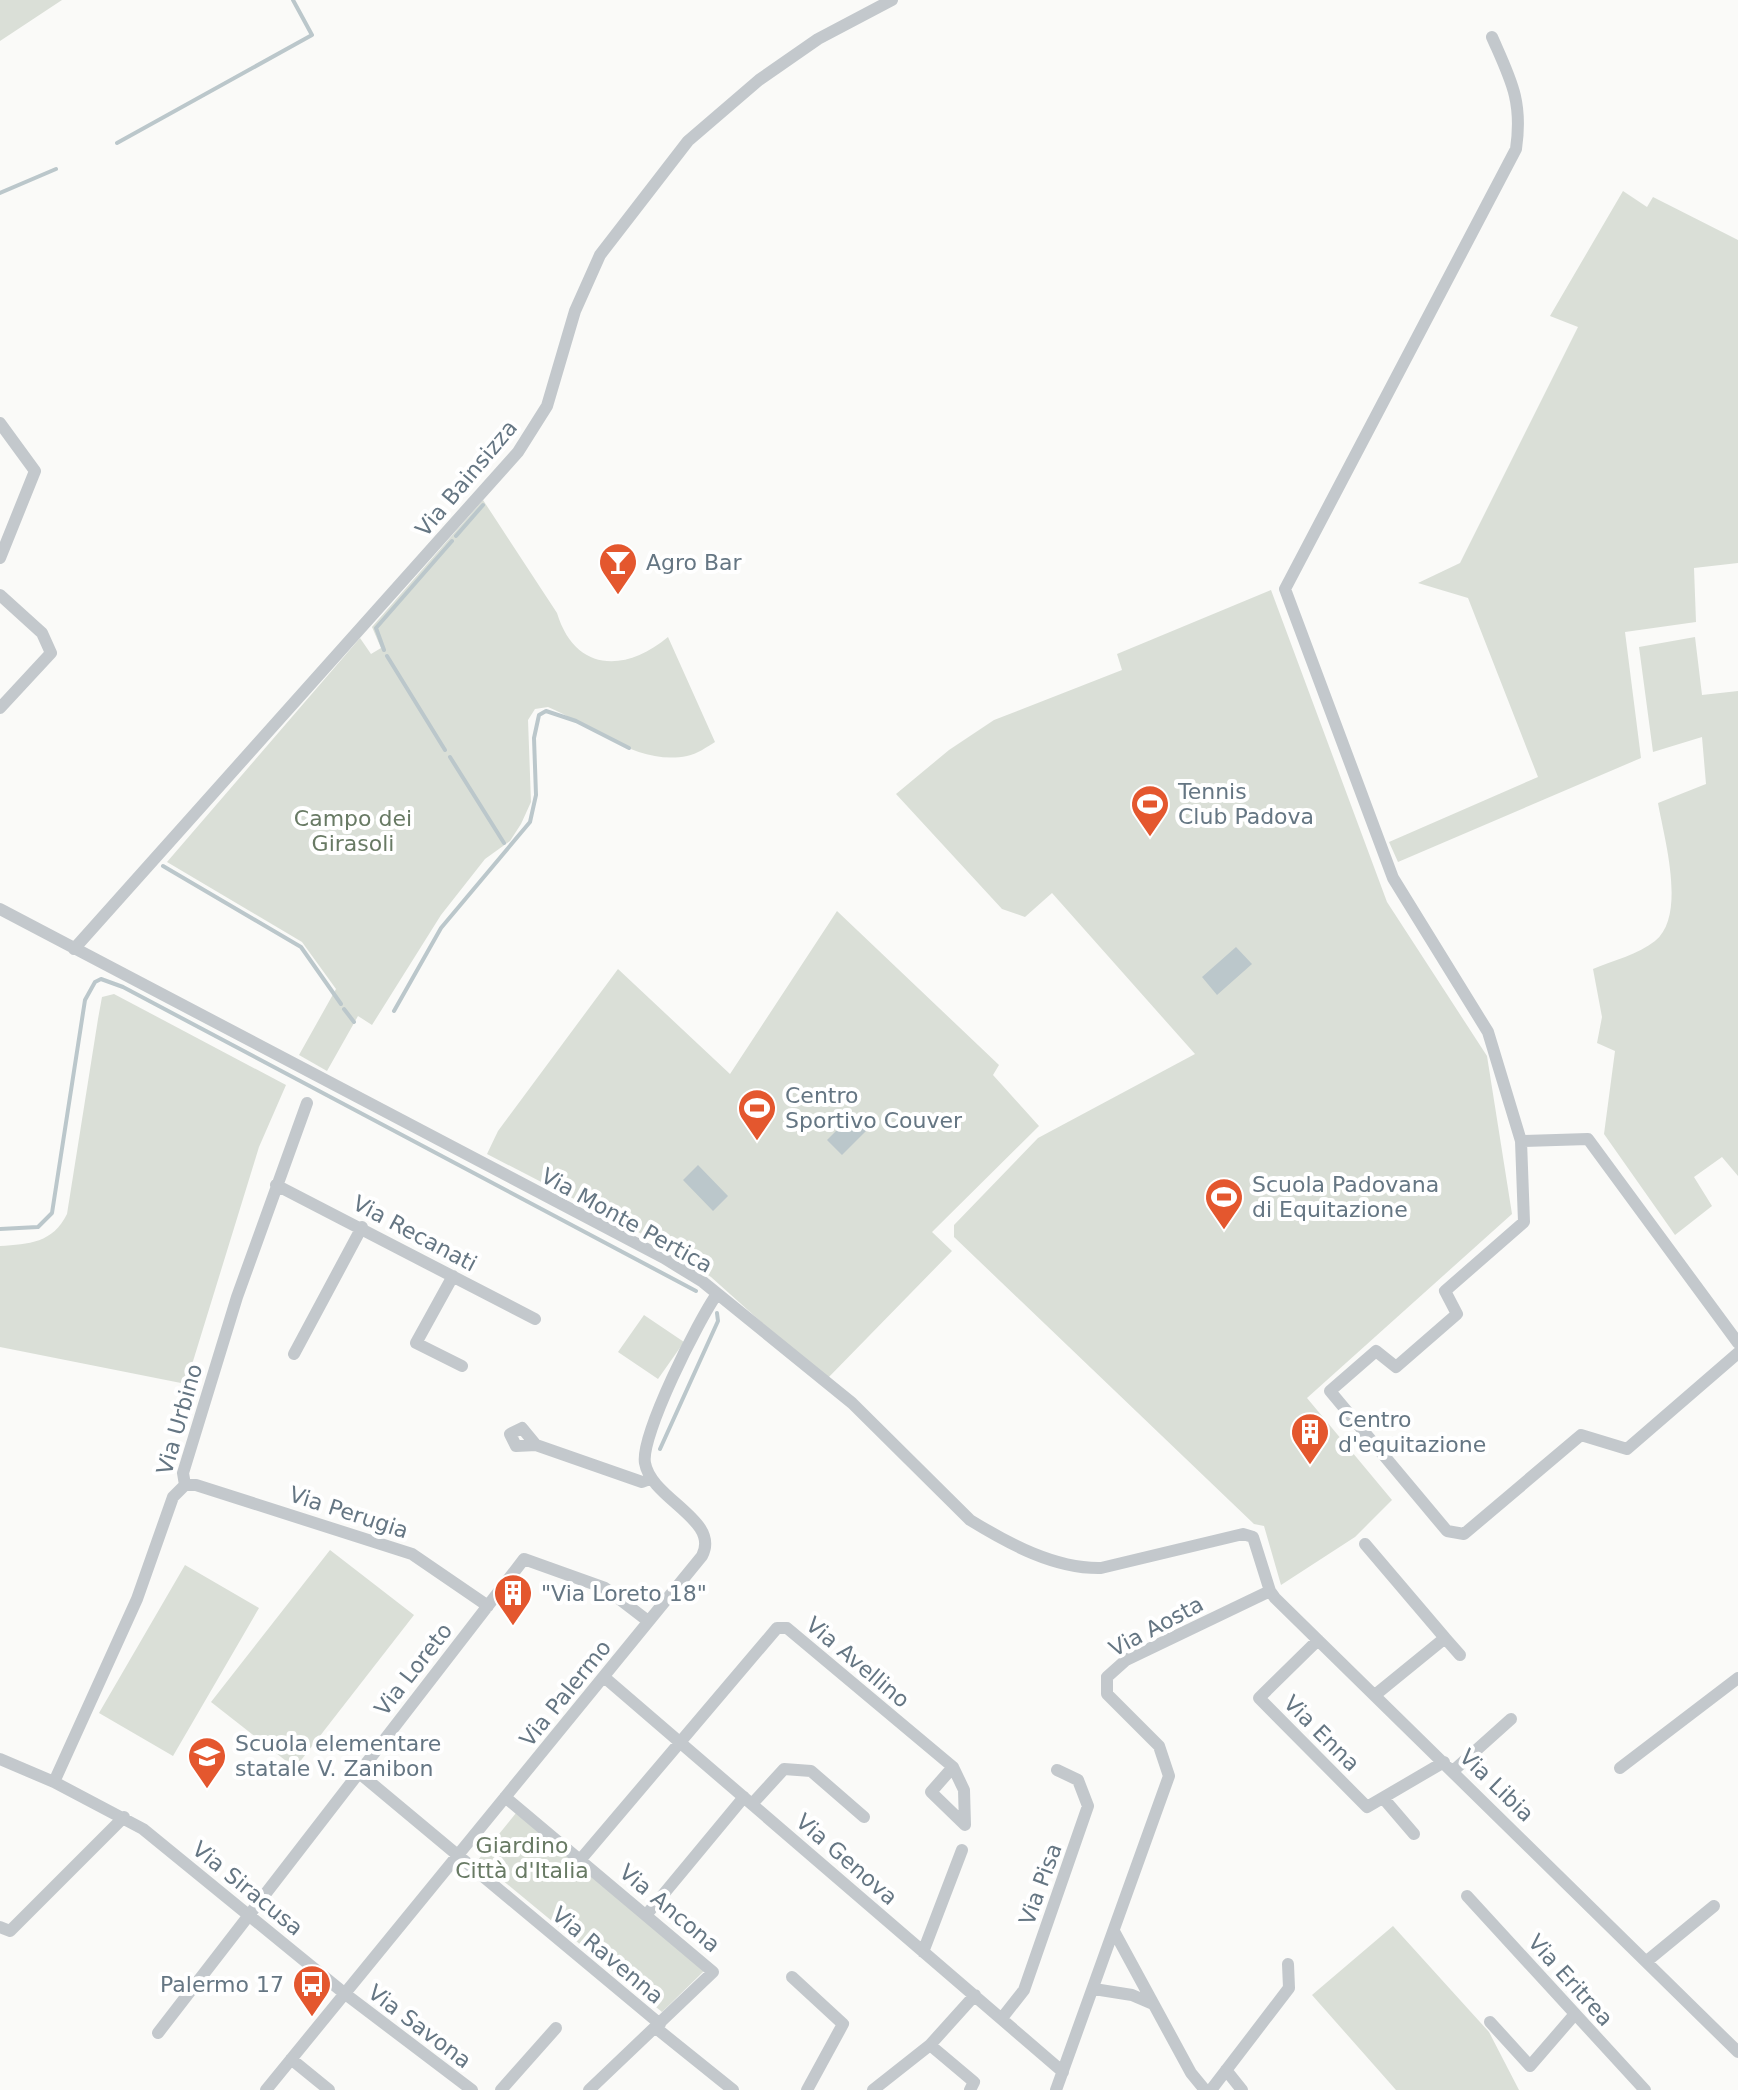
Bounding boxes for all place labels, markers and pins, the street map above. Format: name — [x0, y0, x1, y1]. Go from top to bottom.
bar icon: Agro Bar — [597, 541, 639, 596]
place label: Agro Bar — [646, 550, 743, 575]
place label: Tennis Club Padova — [1177, 779, 1314, 829]
sports icon: Tennis Club Padova — [1129, 783, 1171, 838]
place label: Centro Sportivo Couver — [785, 1083, 963, 1133]
sports icon: Centro Sportivo Couver — [736, 1087, 778, 1142]
place label: Scuola Padovana di Equitazione — [1252, 1172, 1439, 1222]
sports icon: Scuola Padovana di Equitazione — [1203, 1176, 1245, 1231]
place label: Centro d'equitazione — [1338, 1407, 1486, 1457]
building icon: Centro d'equitazione — [1289, 1411, 1331, 1466]
building icon: "Via Loreto 18" — [492, 1572, 534, 1627]
place label: "Via Loreto 18" — [541, 1581, 707, 1606]
place label: Scuola elementare statale V. Zanibon — [235, 1731, 441, 1781]
school or university icon: Scuola elementare statale V. Zanibon — [186, 1735, 228, 1790]
bus stop icon: Palermo 17 — [291, 1963, 333, 2018]
place label: Palermo 17 — [160, 1972, 284, 1997]

